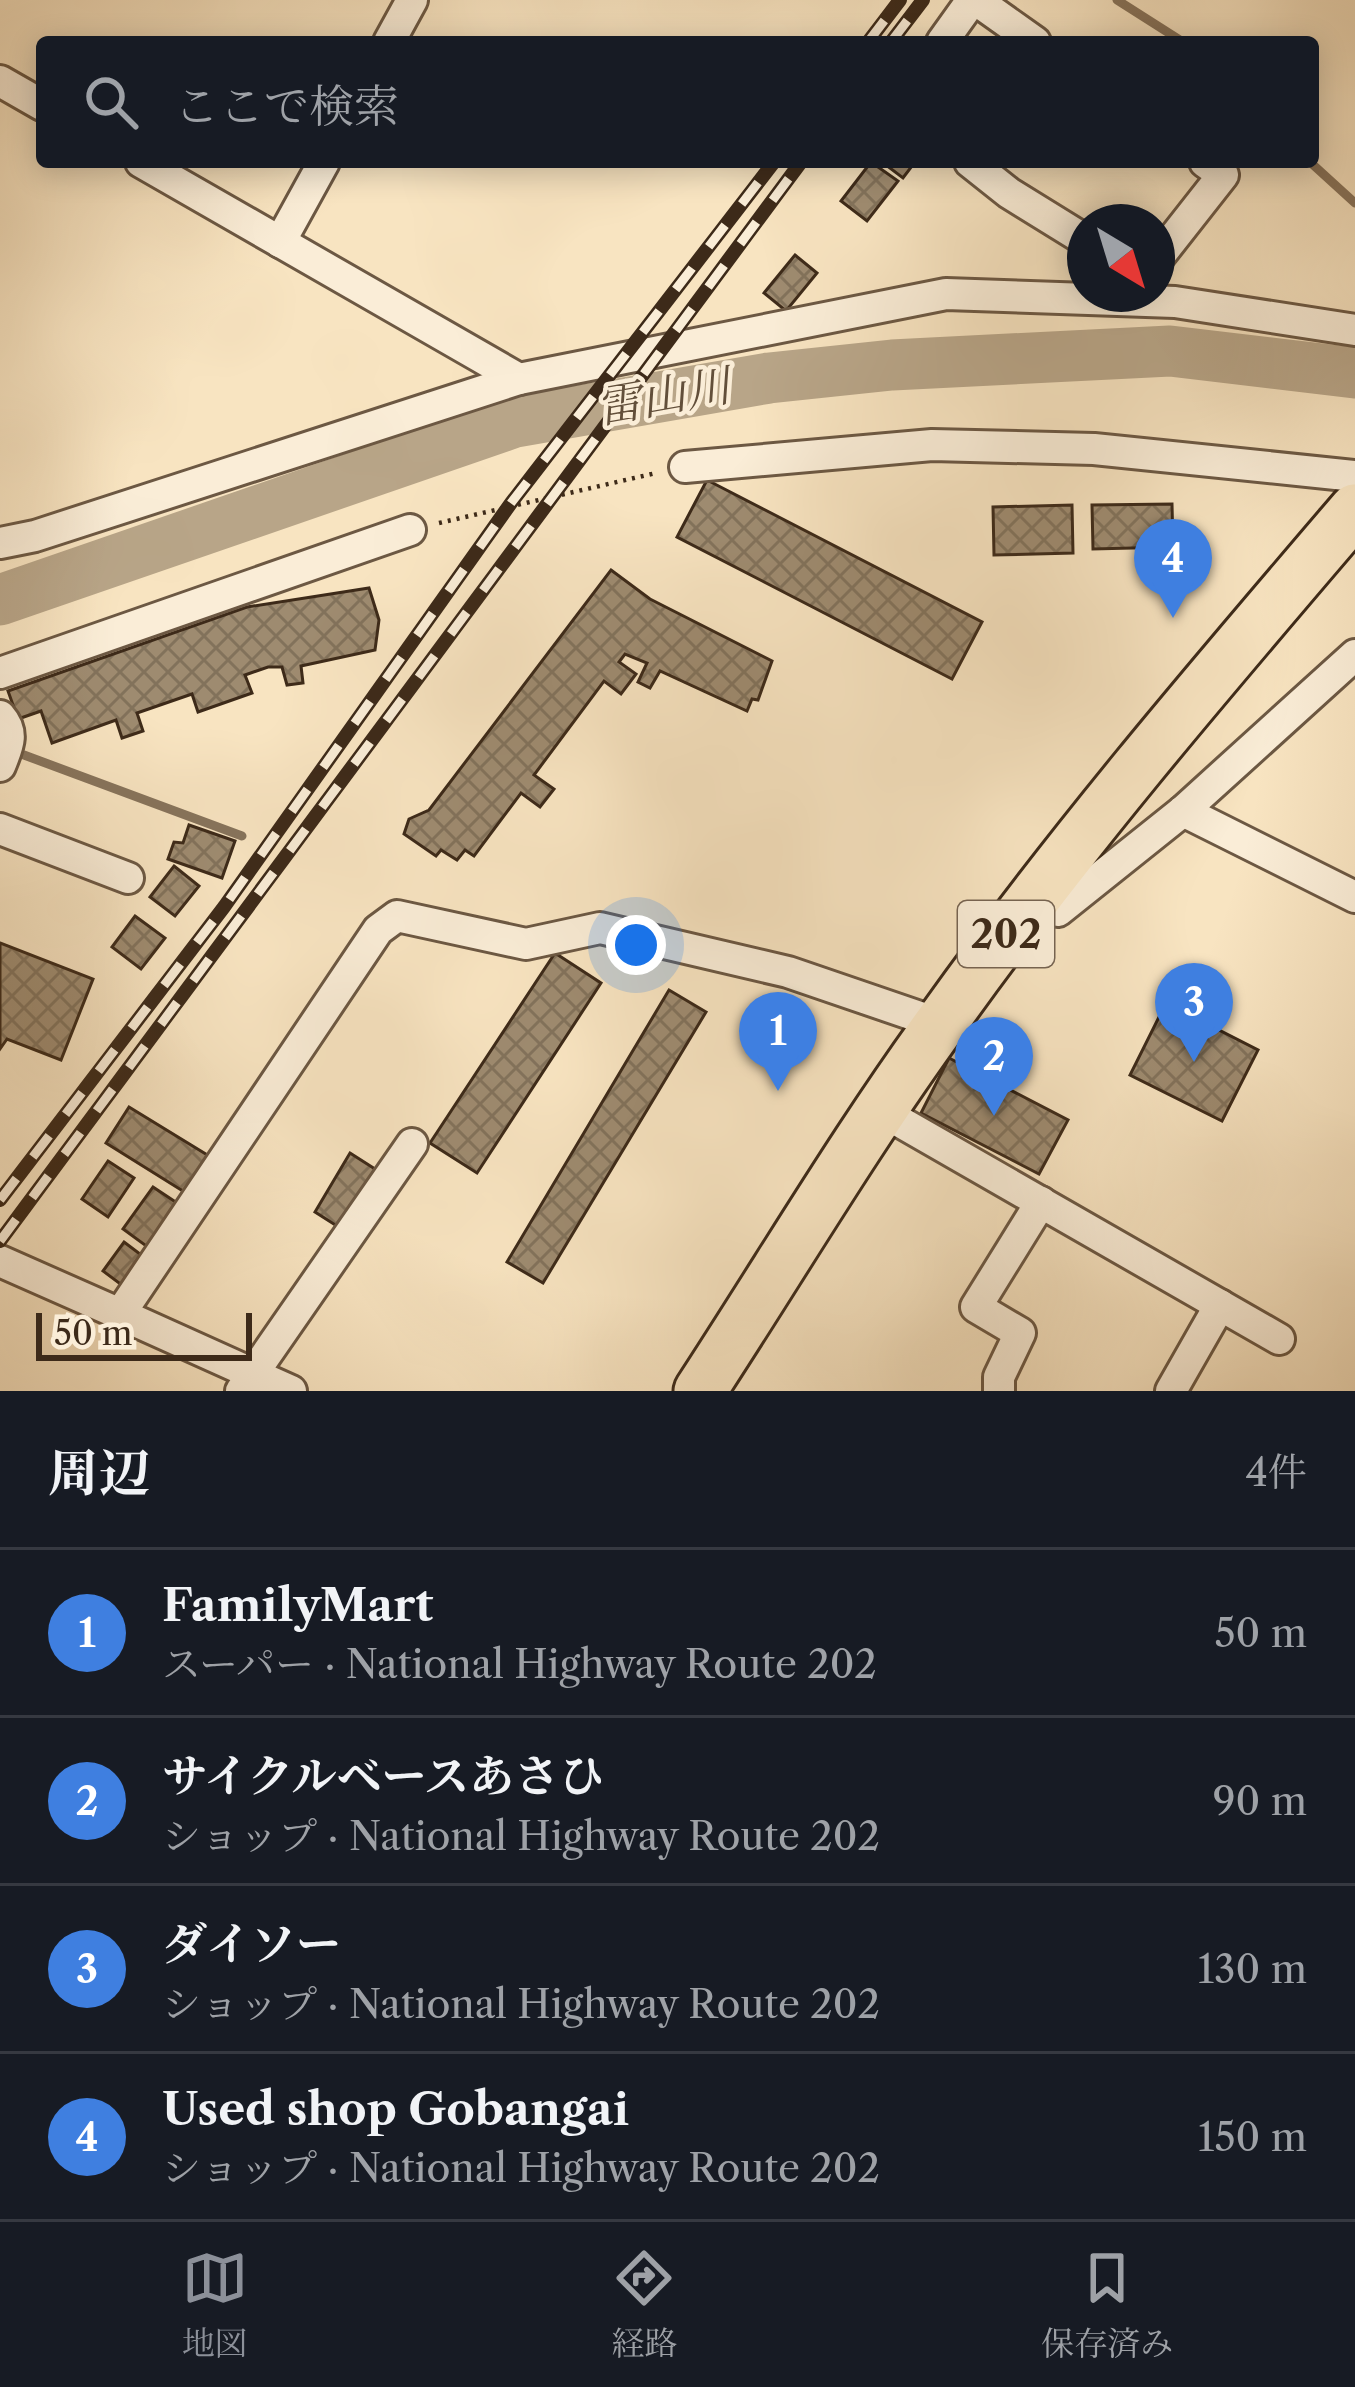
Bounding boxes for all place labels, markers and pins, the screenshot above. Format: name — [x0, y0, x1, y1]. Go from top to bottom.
pin: 4 — [1134, 519, 1212, 618]
pin: 3 — [1155, 963, 1233, 1062]
pin: 1 — [739, 992, 817, 1091]
pin: 2 — [955, 1017, 1033, 1116]

